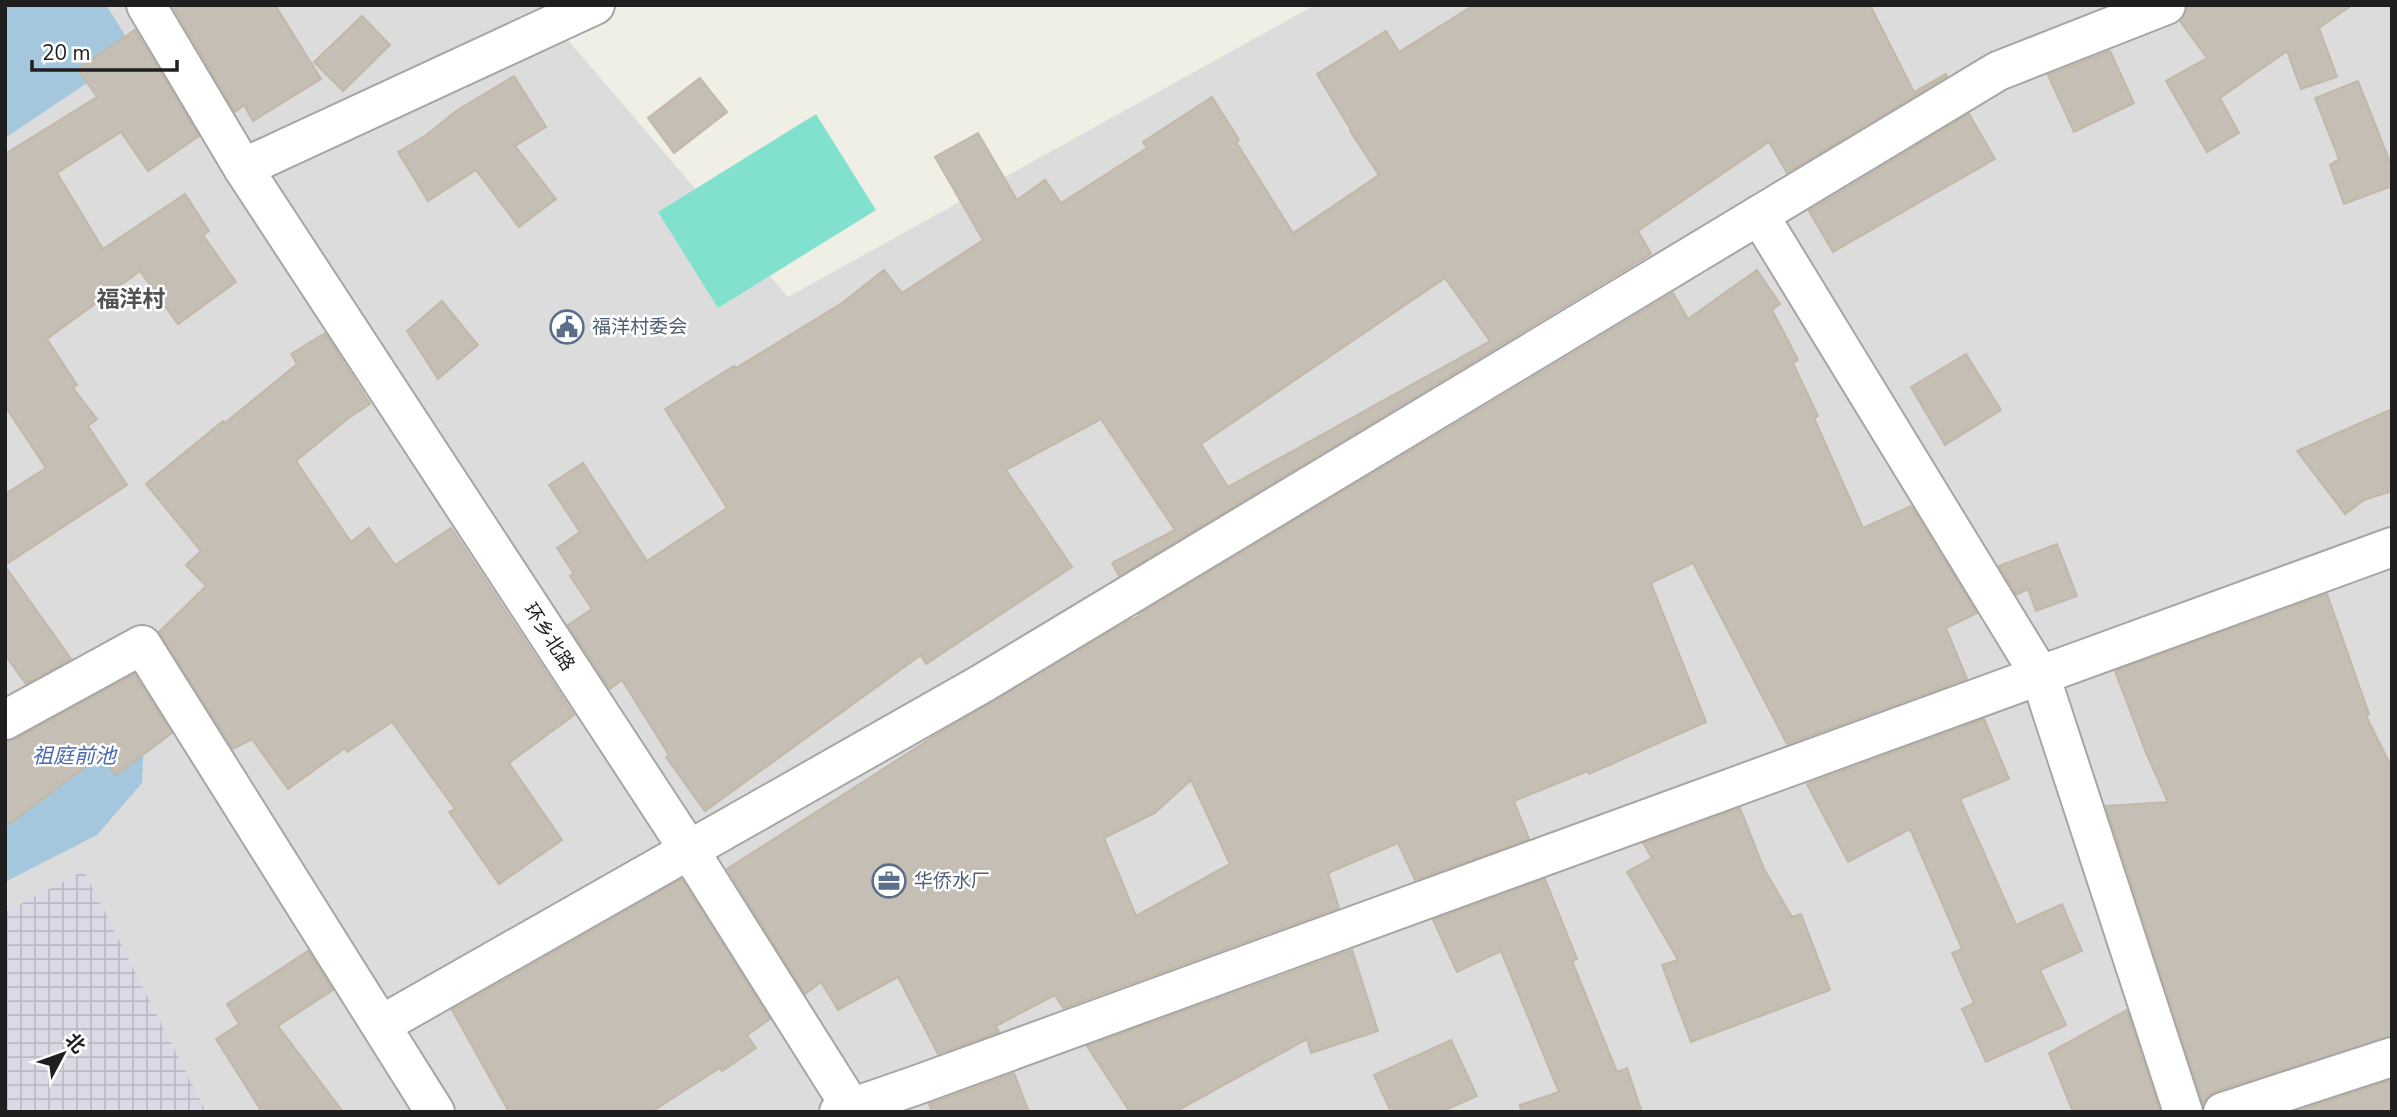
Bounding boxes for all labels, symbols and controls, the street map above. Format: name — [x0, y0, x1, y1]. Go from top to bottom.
scale bar — [32, 28, 177, 72]
text: 20 m — [42, 39, 91, 67]
district label: 福洋村 — [97, 284, 166, 315]
public building icon: 福洋村委会 — [548, 308, 586, 346]
place label: 福洋村委会 — [592, 314, 687, 340]
street label: 环乡北路 — [517, 598, 581, 676]
water label: 祖庭前池 — [32, 742, 118, 770]
office icon: 华侨水厂 — [870, 862, 908, 900]
place label: 华侨水厂 — [914, 868, 990, 894]
north arrow — [28, 1019, 98, 1089]
text: 北 — [59, 1028, 91, 1059]

